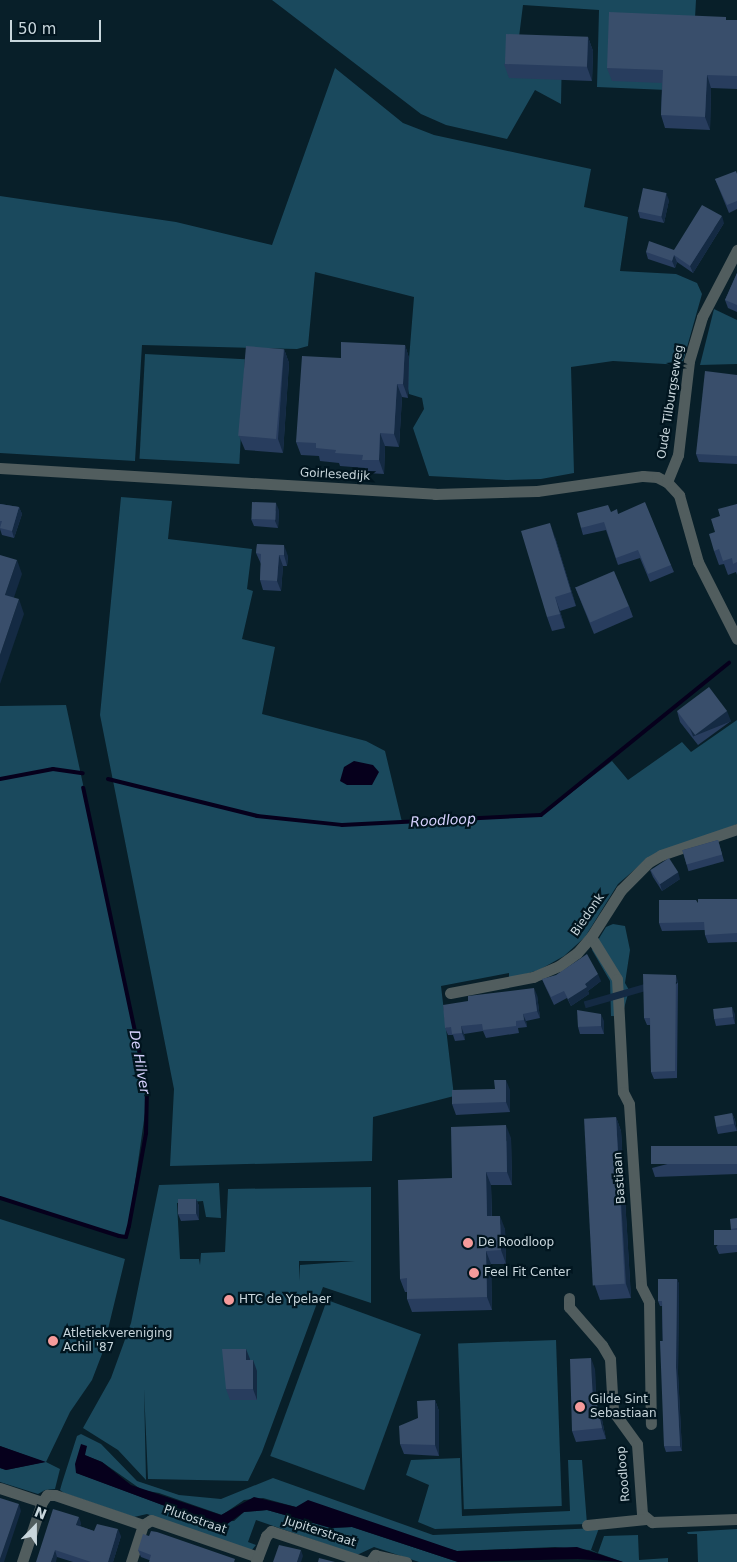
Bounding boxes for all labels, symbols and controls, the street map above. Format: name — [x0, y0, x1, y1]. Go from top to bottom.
scale bar — [12, 10, 104, 42]
text: 50 m — [18, 20, 56, 38]
street label: Oude Tilburgseweg — [655, 344, 687, 460]
street label: Goirlesedijk — [299, 466, 371, 484]
water label: Roodloop — [410, 810, 476, 830]
street label: Biedonk — [568, 891, 608, 939]
water label: De Hilver — [126, 1029, 154, 1095]
street label: Bastiaan — [611, 1151, 629, 1205]
place label: De Roodloop — [478, 1236, 554, 1250]
marker: De Roodloop — [462, 1237, 474, 1249]
place label: Feel Fit Center — [484, 1266, 570, 1280]
marker: Feel Fit Center — [468, 1267, 480, 1279]
place label: HTC de Ypelaer — [239, 1293, 331, 1307]
marker: HTC de Ypelaer — [223, 1294, 235, 1306]
place label: Atletiekvereniging Achil '87 — [63, 1327, 172, 1355]
marker: Atletiekvereniging Achil '87 — [47, 1335, 59, 1347]
place label: Gilde Sint Sebastiaan — [590, 1393, 657, 1421]
marker: Gilde Sint Sebastiaan — [574, 1401, 586, 1413]
street label: Roodloop — [614, 1446, 634, 1502]
north arrow — [10, 1502, 60, 1552]
text: N — [32, 1503, 49, 1523]
street label: Plutostraat — [162, 1503, 228, 1537]
street label: Jupiterstraat — [282, 1514, 358, 1550]

